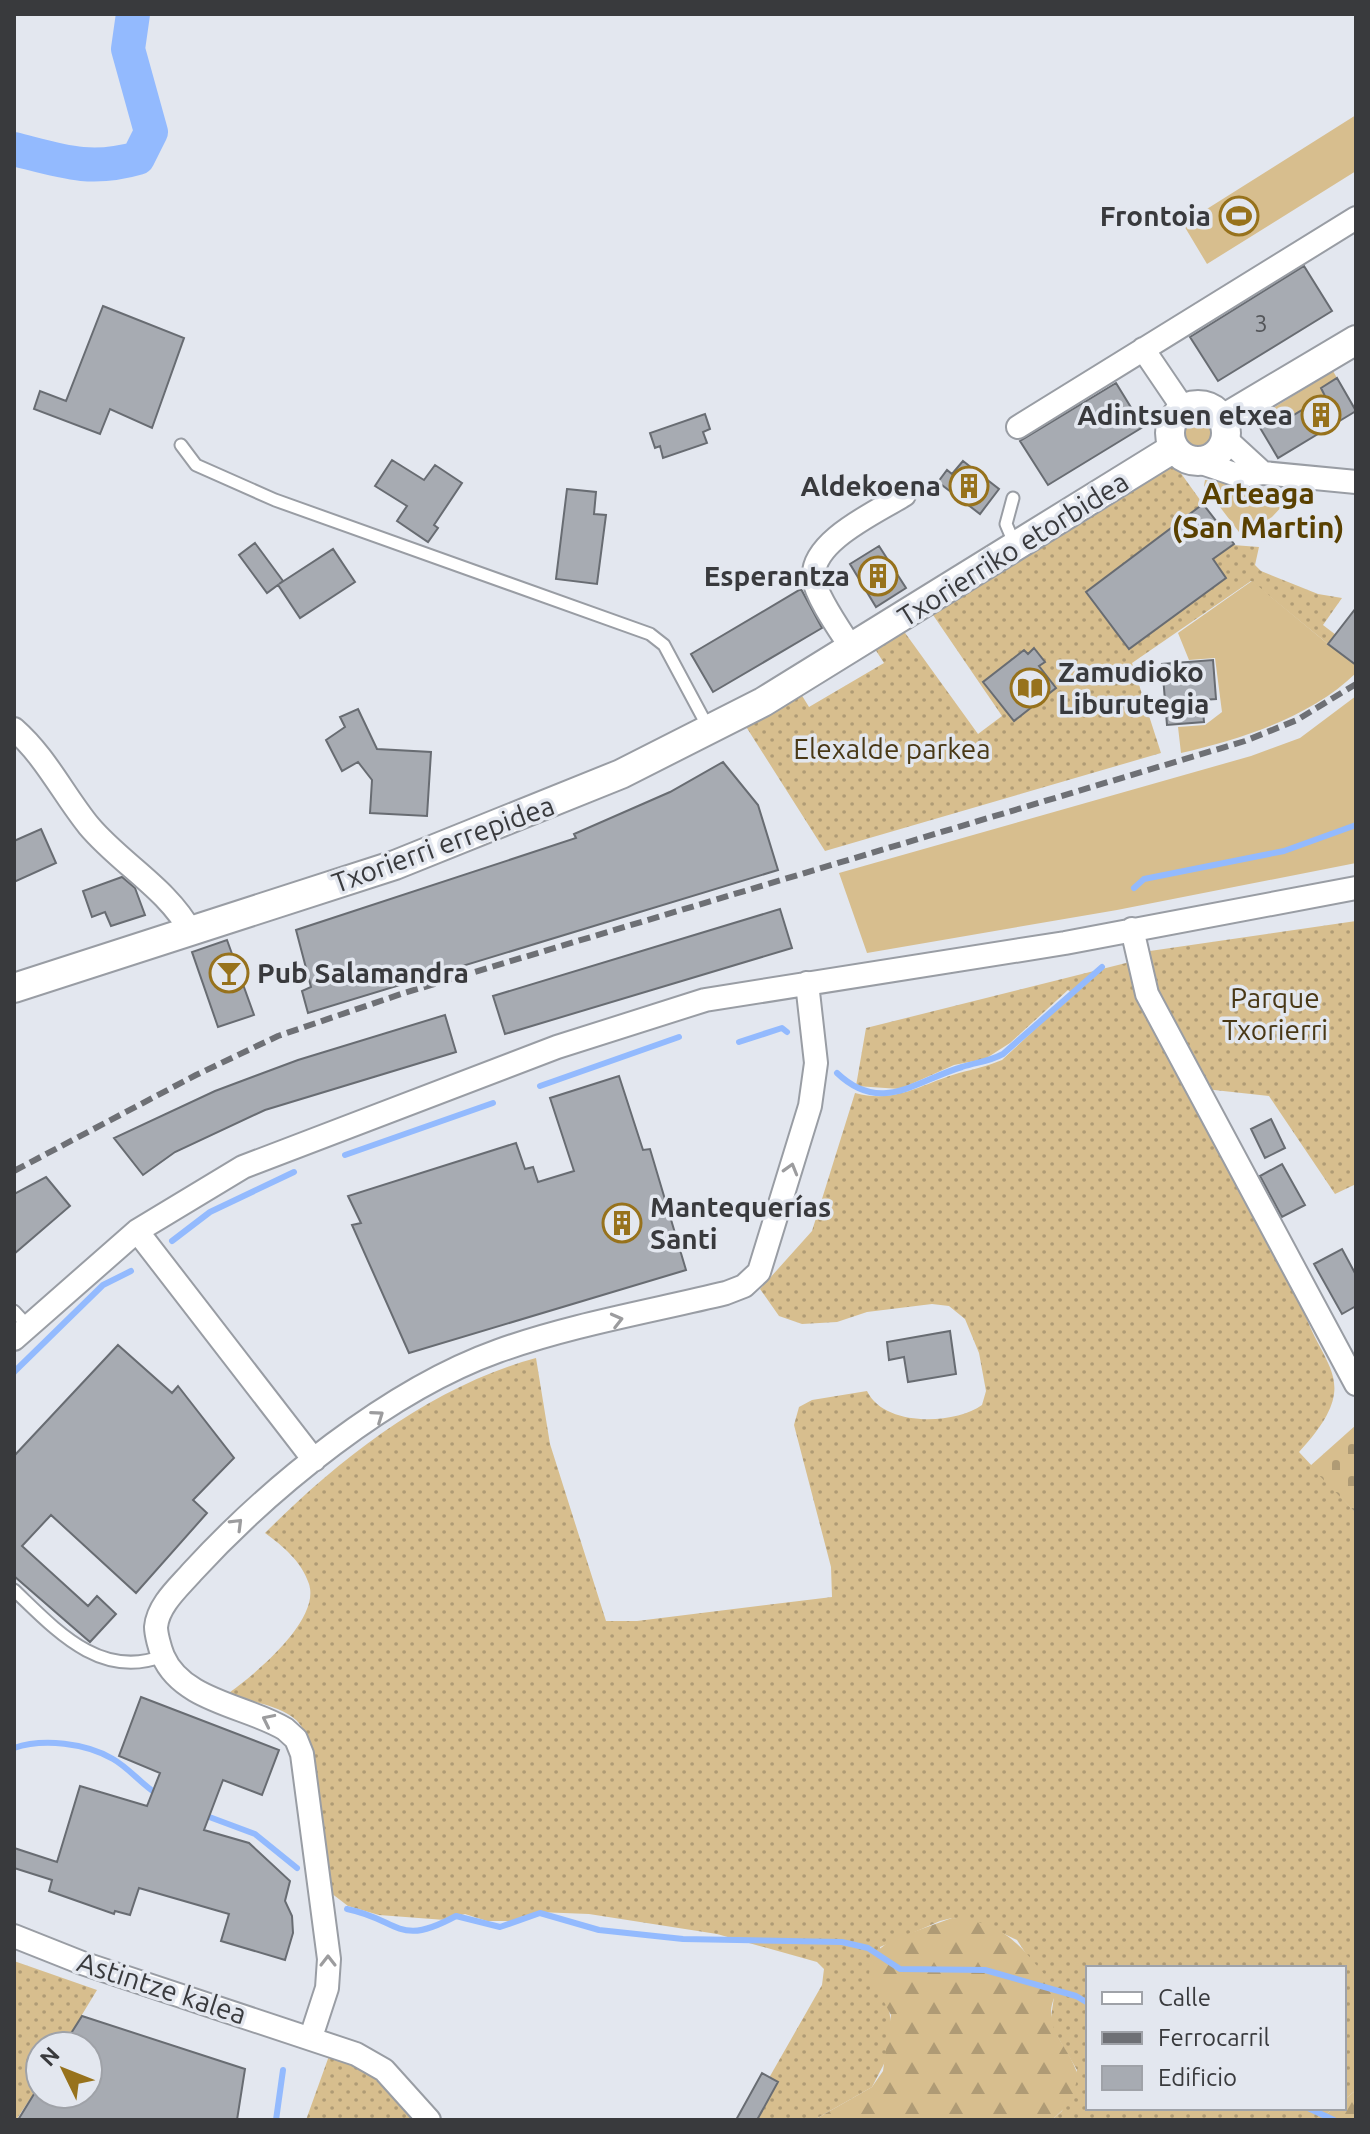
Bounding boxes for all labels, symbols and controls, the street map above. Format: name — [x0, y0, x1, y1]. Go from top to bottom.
sports icon: Frontoia — [1218, 195, 1260, 237]
place label: Frontoia — [1100, 200, 1211, 231]
house number: 3 — [1254, 310, 1268, 337]
building icon: Adintsuen etxea — [1300, 394, 1342, 436]
place label: Adintsuen etxea — [1077, 399, 1293, 430]
street label: Txorierriko etorbidea — [892, 465, 1133, 632]
building icon: Aldekoena — [948, 465, 990, 507]
place label: Aldekoena — [801, 470, 941, 501]
district label: Arteaga (San Martin) — [1172, 476, 1344, 544]
building icon: Esperantza — [857, 555, 899, 597]
place label: Esperantza — [704, 560, 850, 591]
place label: Zamudioko Liburutegia — [1058, 656, 1209, 719]
library icon: Zamudioko Liburutegia — [1009, 667, 1051, 709]
park label: Elexalde parkea — [793, 733, 991, 764]
street label: Txorierri errepidea — [328, 789, 558, 898]
bar icon: Pub Salamandra — [208, 952, 250, 994]
place label: Pub Salamandra — [257, 957, 469, 988]
park label: Parque Txorierri — [1222, 982, 1328, 1045]
one-way arrow — [782, 1163, 798, 1177]
place label: Mantequerías Santi — [650, 1191, 831, 1254]
building icon: Mantequerías Santi — [601, 1202, 643, 1244]
one-way arrow — [610, 1312, 623, 1329]
one-way arrow — [369, 1411, 383, 1426]
one-way arrow — [228, 1519, 242, 1533]
one-way arrow — [261, 1714, 276, 1730]
street label: Astintze kalea — [74, 1946, 250, 2029]
one-way arrow — [319, 1954, 337, 1967]
legend — [1086, 1966, 1346, 2110]
text: Calle — [1158, 1984, 1211, 2011]
text: Ferrocarril — [1158, 2024, 1270, 2051]
north arrow — [24, 2030, 104, 2110]
text: N — [34, 2041, 64, 2071]
text: Edificio — [1158, 2064, 1237, 2091]

